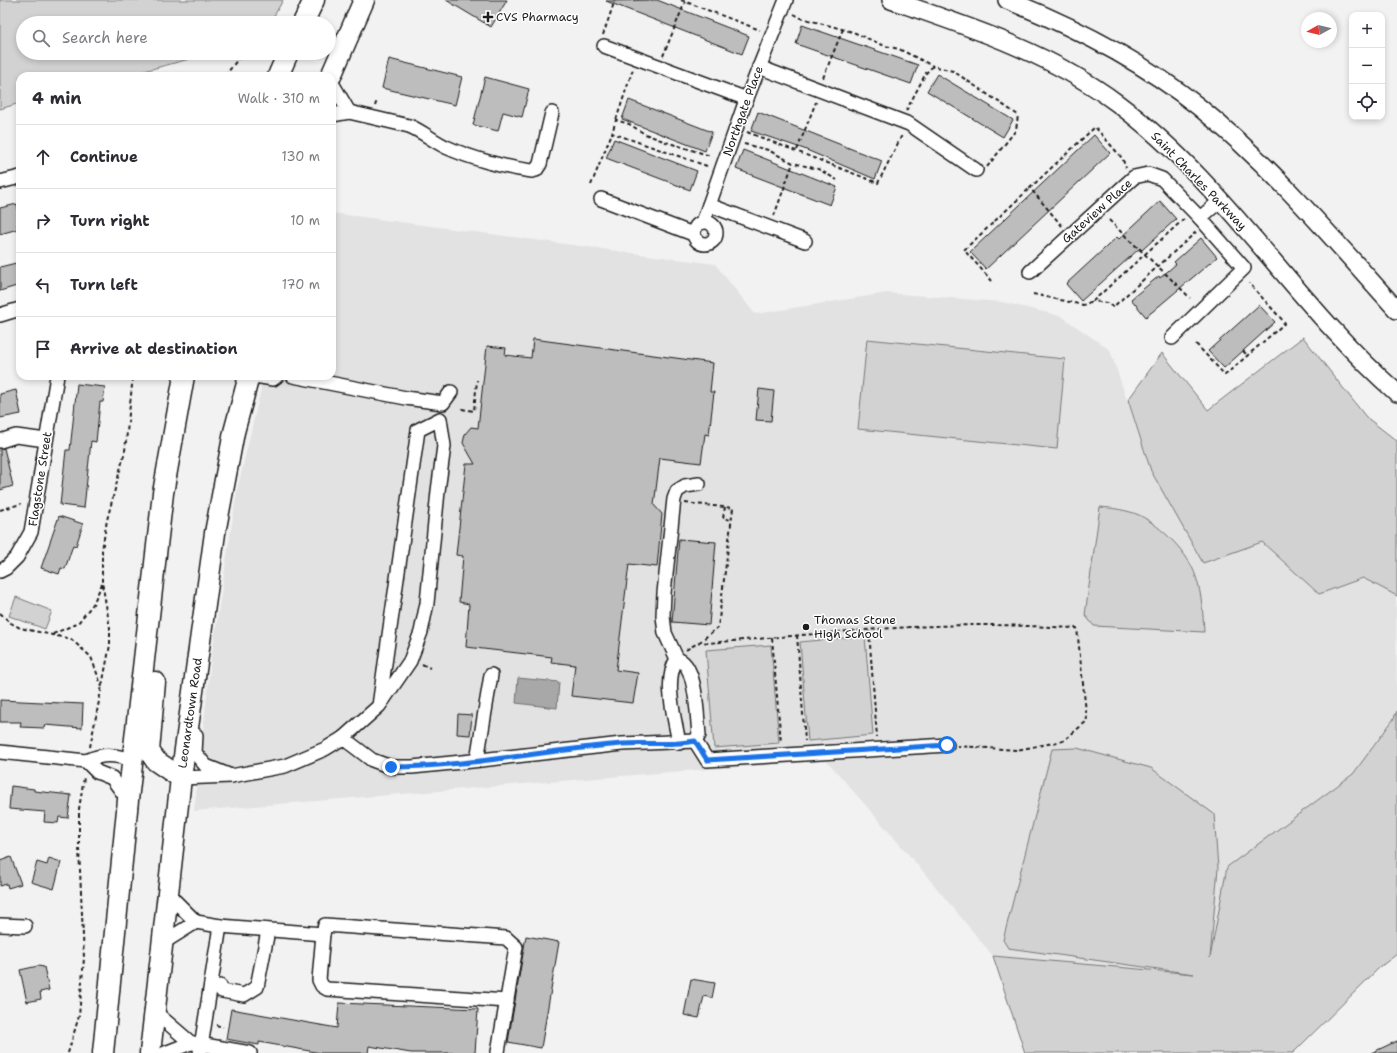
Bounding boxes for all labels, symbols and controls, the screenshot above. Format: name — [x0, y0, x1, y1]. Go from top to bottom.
place label: CVS Pharmacy — [496, 9, 579, 25]
marker: CVS Pharmacy — [483, 12, 493, 22]
north arrow — [1301, 12, 1337, 48]
map controls — [1349, 12, 1385, 120]
button: + — [1349, 12, 1385, 48]
search box — [16, 16, 336, 60]
icon: search — [30, 27, 52, 49]
text: Search here — [62, 28, 148, 48]
button: − — [1349, 48, 1385, 84]
street label: Northgate Place — [719, 64, 767, 158]
button: locate — [1349, 84, 1385, 120]
text: 4 min — [32, 87, 82, 109]
text: Walk · 310 m — [238, 90, 320, 107]
street label: Saint Charles Parkway — [1148, 128, 1250, 234]
icon: ahead — [32, 146, 54, 168]
text: Continue — [70, 147, 138, 167]
text: 130 m — [282, 148, 320, 165]
street label: Gateview Place — [1059, 175, 1136, 247]
icon: right — [32, 210, 54, 232]
text: Turn right — [70, 211, 150, 231]
text: 10 m — [290, 212, 320, 229]
icon: left — [32, 274, 54, 296]
text: Turn left — [70, 275, 138, 295]
text: 170 m — [282, 276, 320, 293]
icon: arrive — [32, 338, 54, 360]
text: Arrive at destination — [70, 339, 238, 359]
street label: Flagstone Street — [25, 430, 55, 528]
place label: Thomas Stone High School — [814, 612, 896, 642]
marker: Thomas Stone High School — [801, 622, 811, 632]
street label: Leonardtown Road — [174, 656, 206, 769]
route start — [938, 736, 956, 754]
route end — [382, 758, 400, 776]

